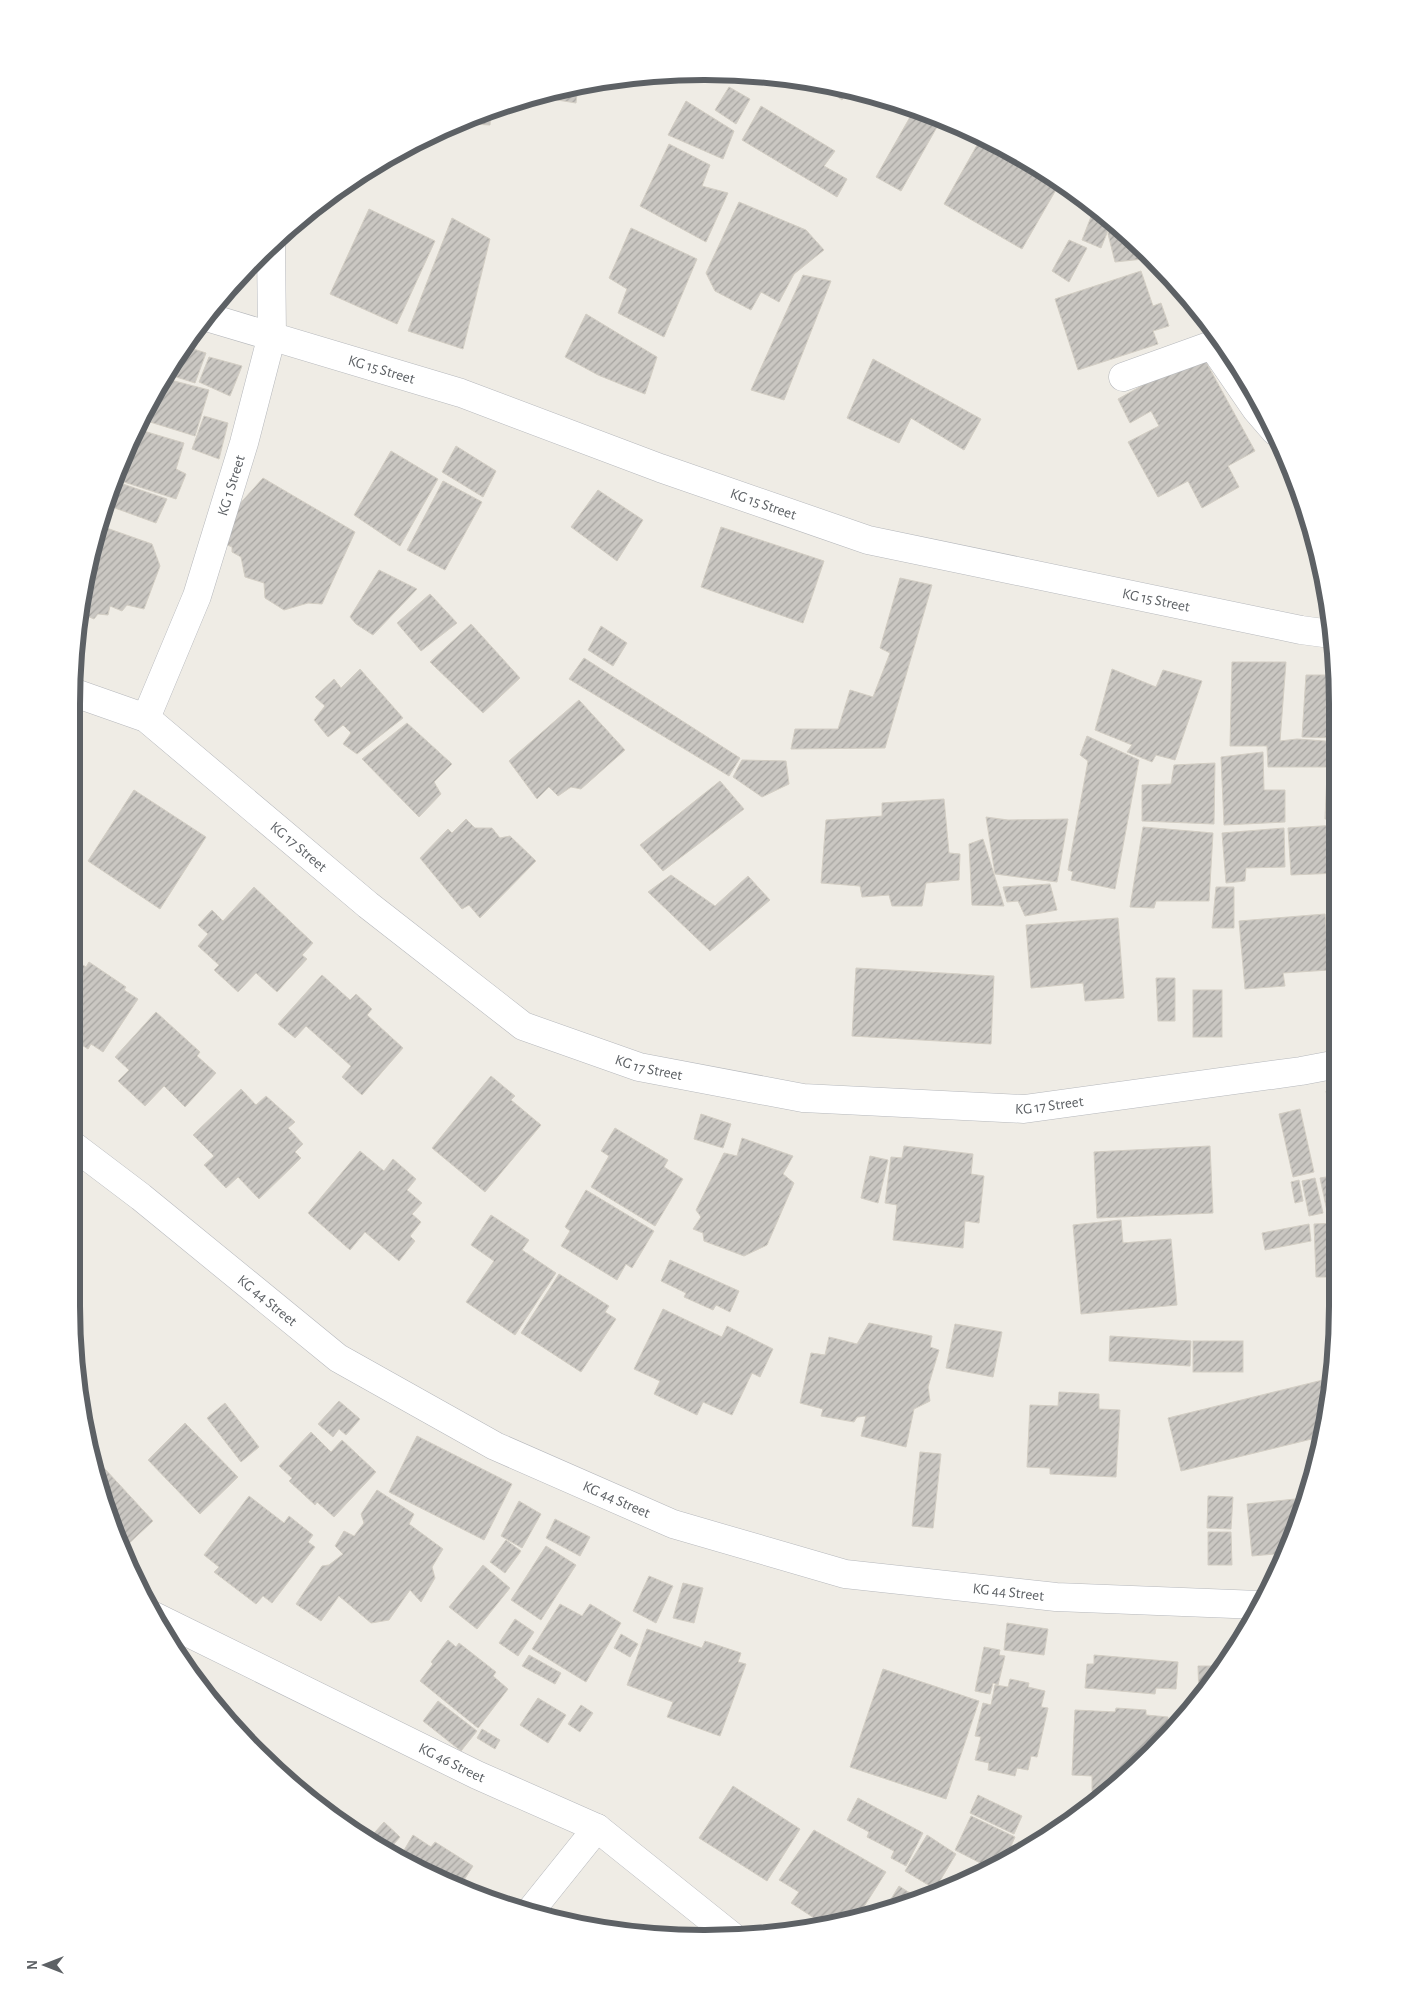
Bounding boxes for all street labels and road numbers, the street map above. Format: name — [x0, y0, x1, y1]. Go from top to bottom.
street label: KG 15 Street — [346, 353, 417, 387]
street label: KG 1 Street — [215, 453, 248, 518]
street label: KG 15 Street — [728, 486, 798, 523]
street label: KG 15 Street — [1121, 586, 1191, 615]
street label: KG 17 Street — [267, 819, 330, 875]
street label: KG 17 Street — [613, 1052, 684, 1083]
street label: KG 17 Street — [1015, 1094, 1085, 1117]
street label: KG 44 Street — [235, 1272, 300, 1329]
street label: KG 44 Street — [581, 1479, 652, 1521]
street label: KG 44 Street — [972, 1581, 1045, 1604]
street label: KG 46 Street — [416, 1741, 487, 1786]

